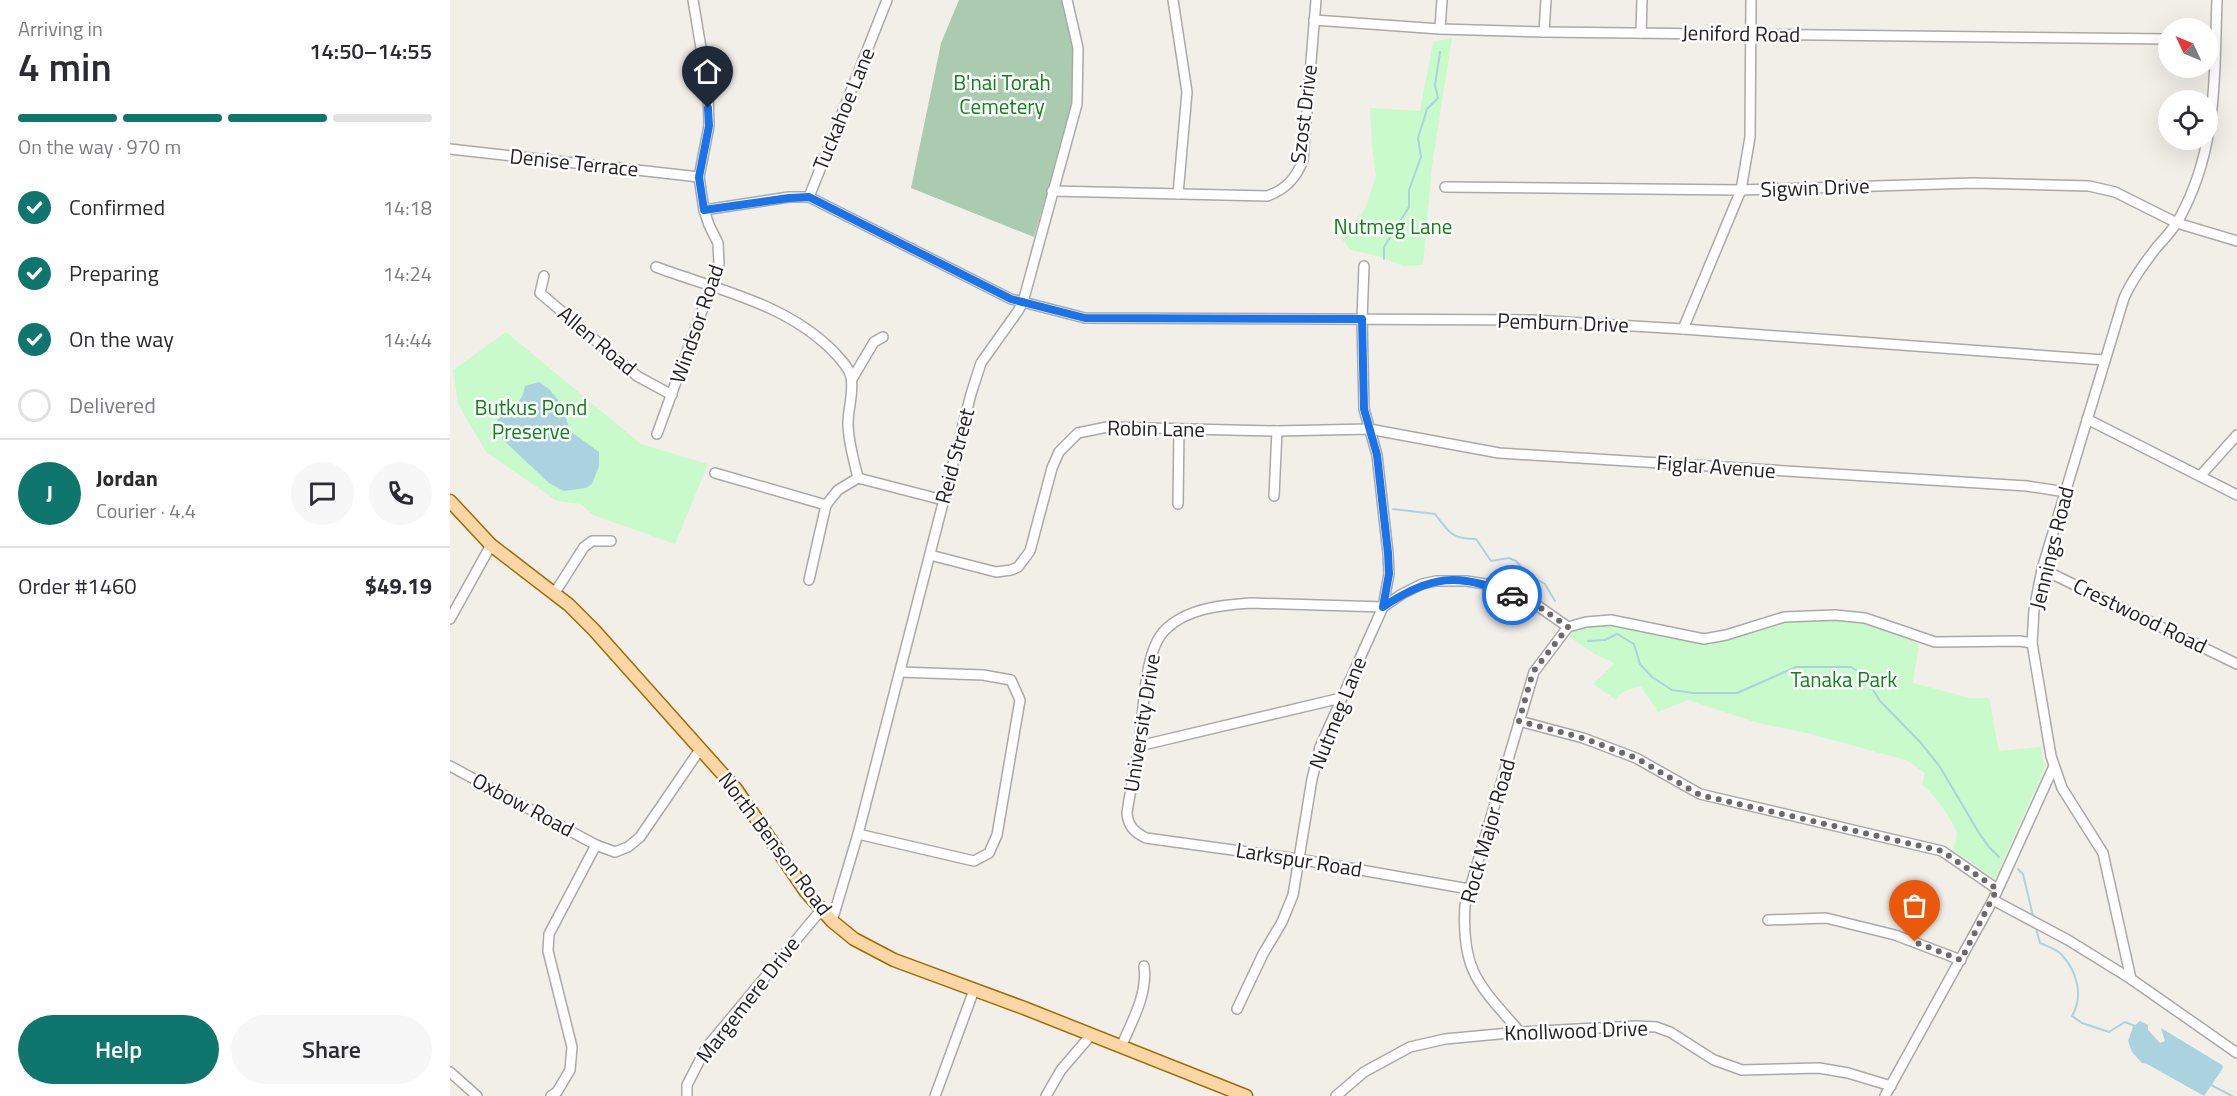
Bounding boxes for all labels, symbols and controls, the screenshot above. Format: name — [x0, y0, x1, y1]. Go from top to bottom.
text: Arriving in — [18, 13, 103, 44]
street label: Jeniford Road — [1682, 16, 1801, 50]
north arrow — [2158, 18, 2218, 78]
map controls — [2158, 18, 2218, 150]
text: 14:50–14:55 — [309, 34, 432, 68]
text: 4 min — [18, 37, 112, 96]
street label: Tuckahoe Lane — [804, 42, 882, 175]
pin — [682, 46, 733, 108]
icon: home — [691, 55, 724, 88]
street label: Szost Drive — [1281, 63, 1325, 165]
park label: B'nai Torah Cemetery — [953, 66, 1051, 122]
button: locate — [2158, 90, 2218, 150]
text: On the way · 970 m — [18, 131, 181, 162]
street label: Denise Terrace — [508, 139, 640, 185]
street label: Sigwin Drive — [1760, 169, 1870, 205]
text: Confirmed — [69, 190, 165, 224]
icon: check — [18, 191, 51, 224]
text: 14:18 — [383, 192, 432, 223]
park label: Nutmeg Lane — [1334, 210, 1452, 242]
text: Preparing — [69, 256, 159, 290]
icon: check — [18, 257, 51, 290]
text: 14:24 — [383, 258, 432, 289]
street label: Windsor Road — [661, 260, 731, 387]
street label: Allen Road — [551, 298, 644, 383]
street label: Pemburn Drive — [1497, 304, 1629, 340]
text: On the way — [69, 322, 174, 356]
icon: check — [18, 323, 51, 356]
text: 14:44 — [383, 324, 432, 355]
text: Delivered — [69, 388, 156, 422]
park label: Butkus Pond Preserve — [475, 391, 587, 447]
street label: Reid Street — [926, 404, 982, 507]
street label: Robin Lane — [1107, 411, 1205, 445]
street label: Figlar Avenue — [1655, 446, 1777, 486]
text: Jordan — [96, 461, 158, 495]
button: chat — [291, 462, 354, 525]
button: phone — [369, 462, 432, 525]
text: J — [46, 476, 53, 510]
street label: Jennings Road — [2020, 483, 2082, 613]
text: Courier · 4.4 — [96, 495, 196, 526]
courier — [1482, 565, 1542, 625]
text: Order #1460 — [18, 569, 137, 603]
text: $49.19 — [365, 569, 432, 603]
street label: Crestwood Road — [2068, 569, 2213, 661]
icon: car — [1496, 579, 1529, 612]
street label: University Drive — [1114, 651, 1168, 794]
street label: Nutmeg Lane — [1300, 652, 1374, 774]
park label: Tanaka Park — [1791, 663, 1897, 695]
street label: Rock Major Road — [1451, 755, 1523, 907]
street label: Oxbow Road — [467, 764, 580, 844]
street label: North Benson Road — [711, 765, 841, 922]
street label: Larkspur Road — [1234, 833, 1365, 885]
pin — [1889, 880, 1940, 942]
icon: bag — [1898, 889, 1931, 922]
street label: Margemere Drive — [687, 929, 807, 1070]
street label: Knollwood Drive — [1504, 1012, 1648, 1048]
button: Help — [18, 1015, 219, 1084]
button: Share — [231, 1015, 432, 1084]

